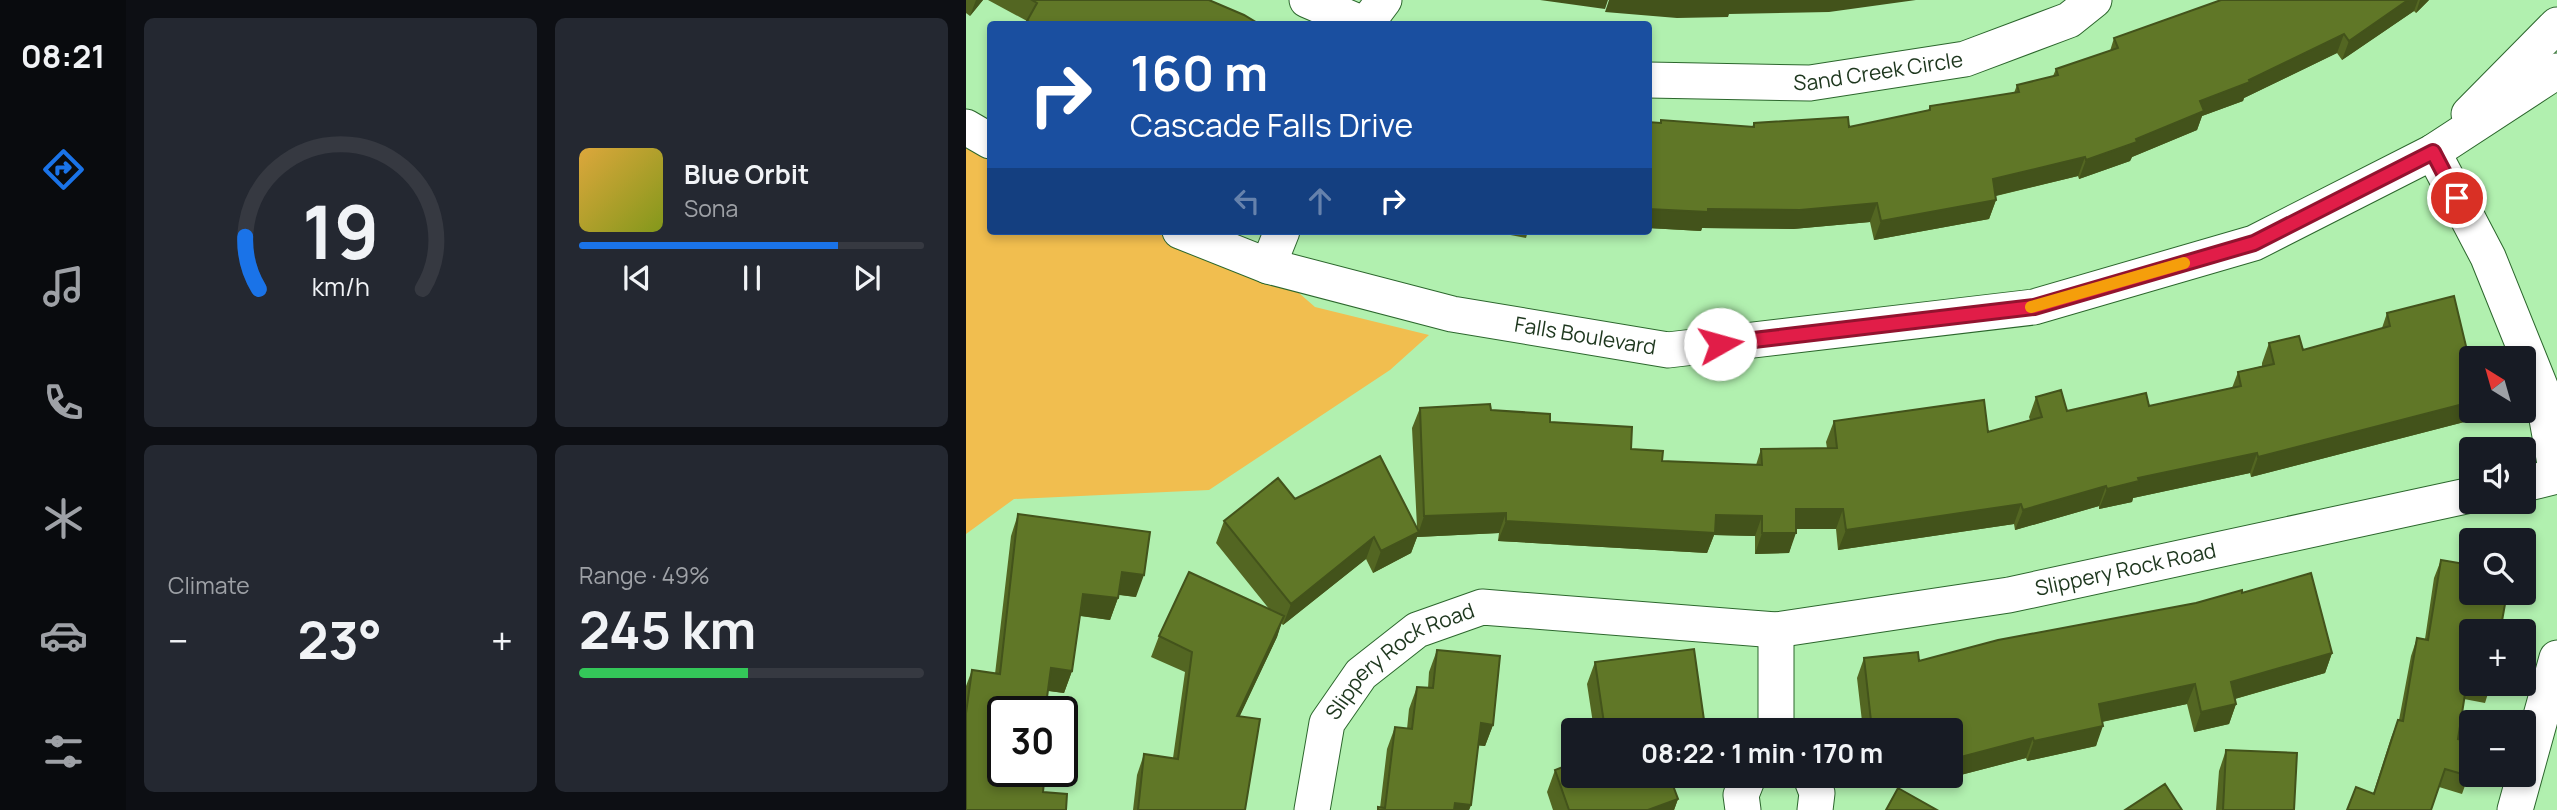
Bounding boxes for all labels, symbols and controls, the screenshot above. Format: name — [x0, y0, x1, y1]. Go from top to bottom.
text: 08:21 — [21, 34, 105, 78]
text: 160 m — [1130, 39, 1268, 106]
street label: Sand Creek Circle — [1793, 45, 1965, 96]
icon: right — [1015, 49, 1106, 140]
text: Cascade Falls Drive — [1130, 103, 1413, 147]
icon: directions — [39, 145, 88, 194]
text: Blue Orbit — [684, 156, 809, 192]
pin — [2427, 168, 2487, 228]
icon: arrive — [2438, 179, 2476, 217]
text: 19 — [302, 181, 379, 281]
icon: left — [1228, 182, 1266, 220]
icon: ahead — [1301, 182, 1339, 220]
icon: right — [1374, 182, 1412, 220]
text: Sona — [684, 192, 738, 224]
icon: previous — [618, 259, 656, 297]
icon: pause — [733, 259, 771, 297]
icon: next — [848, 259, 886, 297]
icon: music — [39, 262, 88, 311]
text: km/h — [311, 269, 370, 304]
position arrow — [1683, 307, 1757, 381]
street label: Falls Boulevard — [1513, 310, 1658, 361]
north arrow — [2459, 346, 2536, 424]
map controls — [2459, 346, 2536, 787]
icon: phone — [39, 378, 88, 427]
button: sound — [2459, 437, 2536, 514]
icon: climate — [39, 494, 88, 543]
button: search — [2459, 528, 2536, 605]
street label: Slippery Rock Road — [2032, 536, 2219, 602]
text: Range · 49% — [579, 559, 710, 591]
text: Climate — [168, 569, 250, 601]
text: 245 km — [579, 594, 756, 665]
street label: Slippery Rock Road — [1318, 596, 1478, 725]
text: 23° — [298, 604, 382, 675]
icon: car — [39, 611, 88, 660]
text: − — [168, 614, 189, 666]
text: + — [491, 614, 513, 666]
button: + — [2459, 619, 2536, 696]
speed limit sign: 30 — [987, 696, 1078, 787]
button: − — [2459, 710, 2536, 787]
icon: filters — [39, 727, 88, 776]
text: 08:22 · 1 min · 170 m — [1641, 735, 1883, 771]

